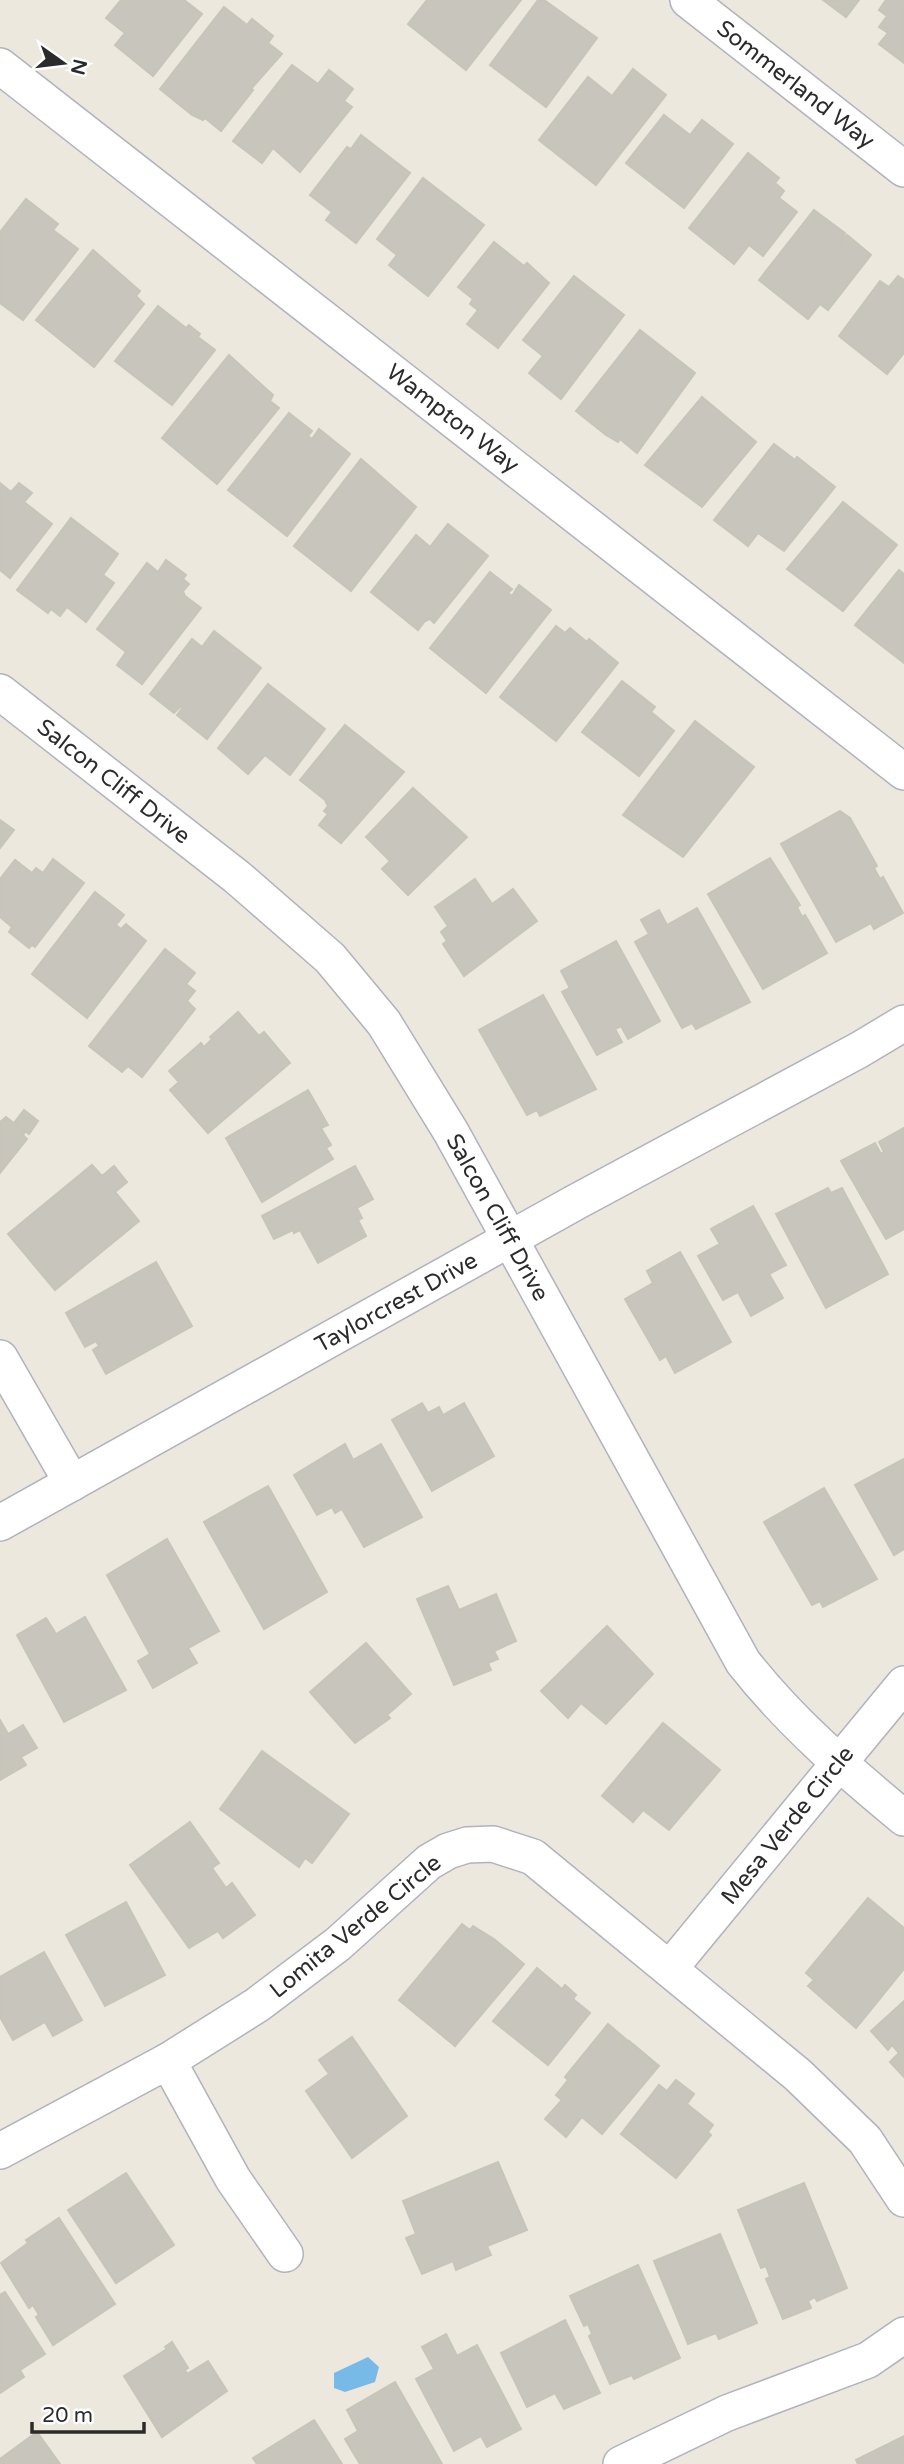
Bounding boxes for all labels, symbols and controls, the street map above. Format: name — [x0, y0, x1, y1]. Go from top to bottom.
street label: Sommerland Way — [711, 14, 880, 155]
north arrow — [28, 28, 98, 98]
text: N — [66, 57, 91, 77]
street label: Wampton Way — [380, 358, 524, 479]
street label: Salcon Cliff Drive — [31, 713, 196, 850]
street label: Salcon Cliff Drive — [440, 1129, 555, 1306]
street label: Taylorcrest Drive — [310, 1247, 483, 1359]
street label: Mesa Verde Circle — [715, 1741, 860, 1910]
street label: Lomita Verde Circle — [264, 1849, 447, 2005]
scale bar — [32, 2390, 144, 2434]
text: 20 m — [42, 2403, 93, 2428]

